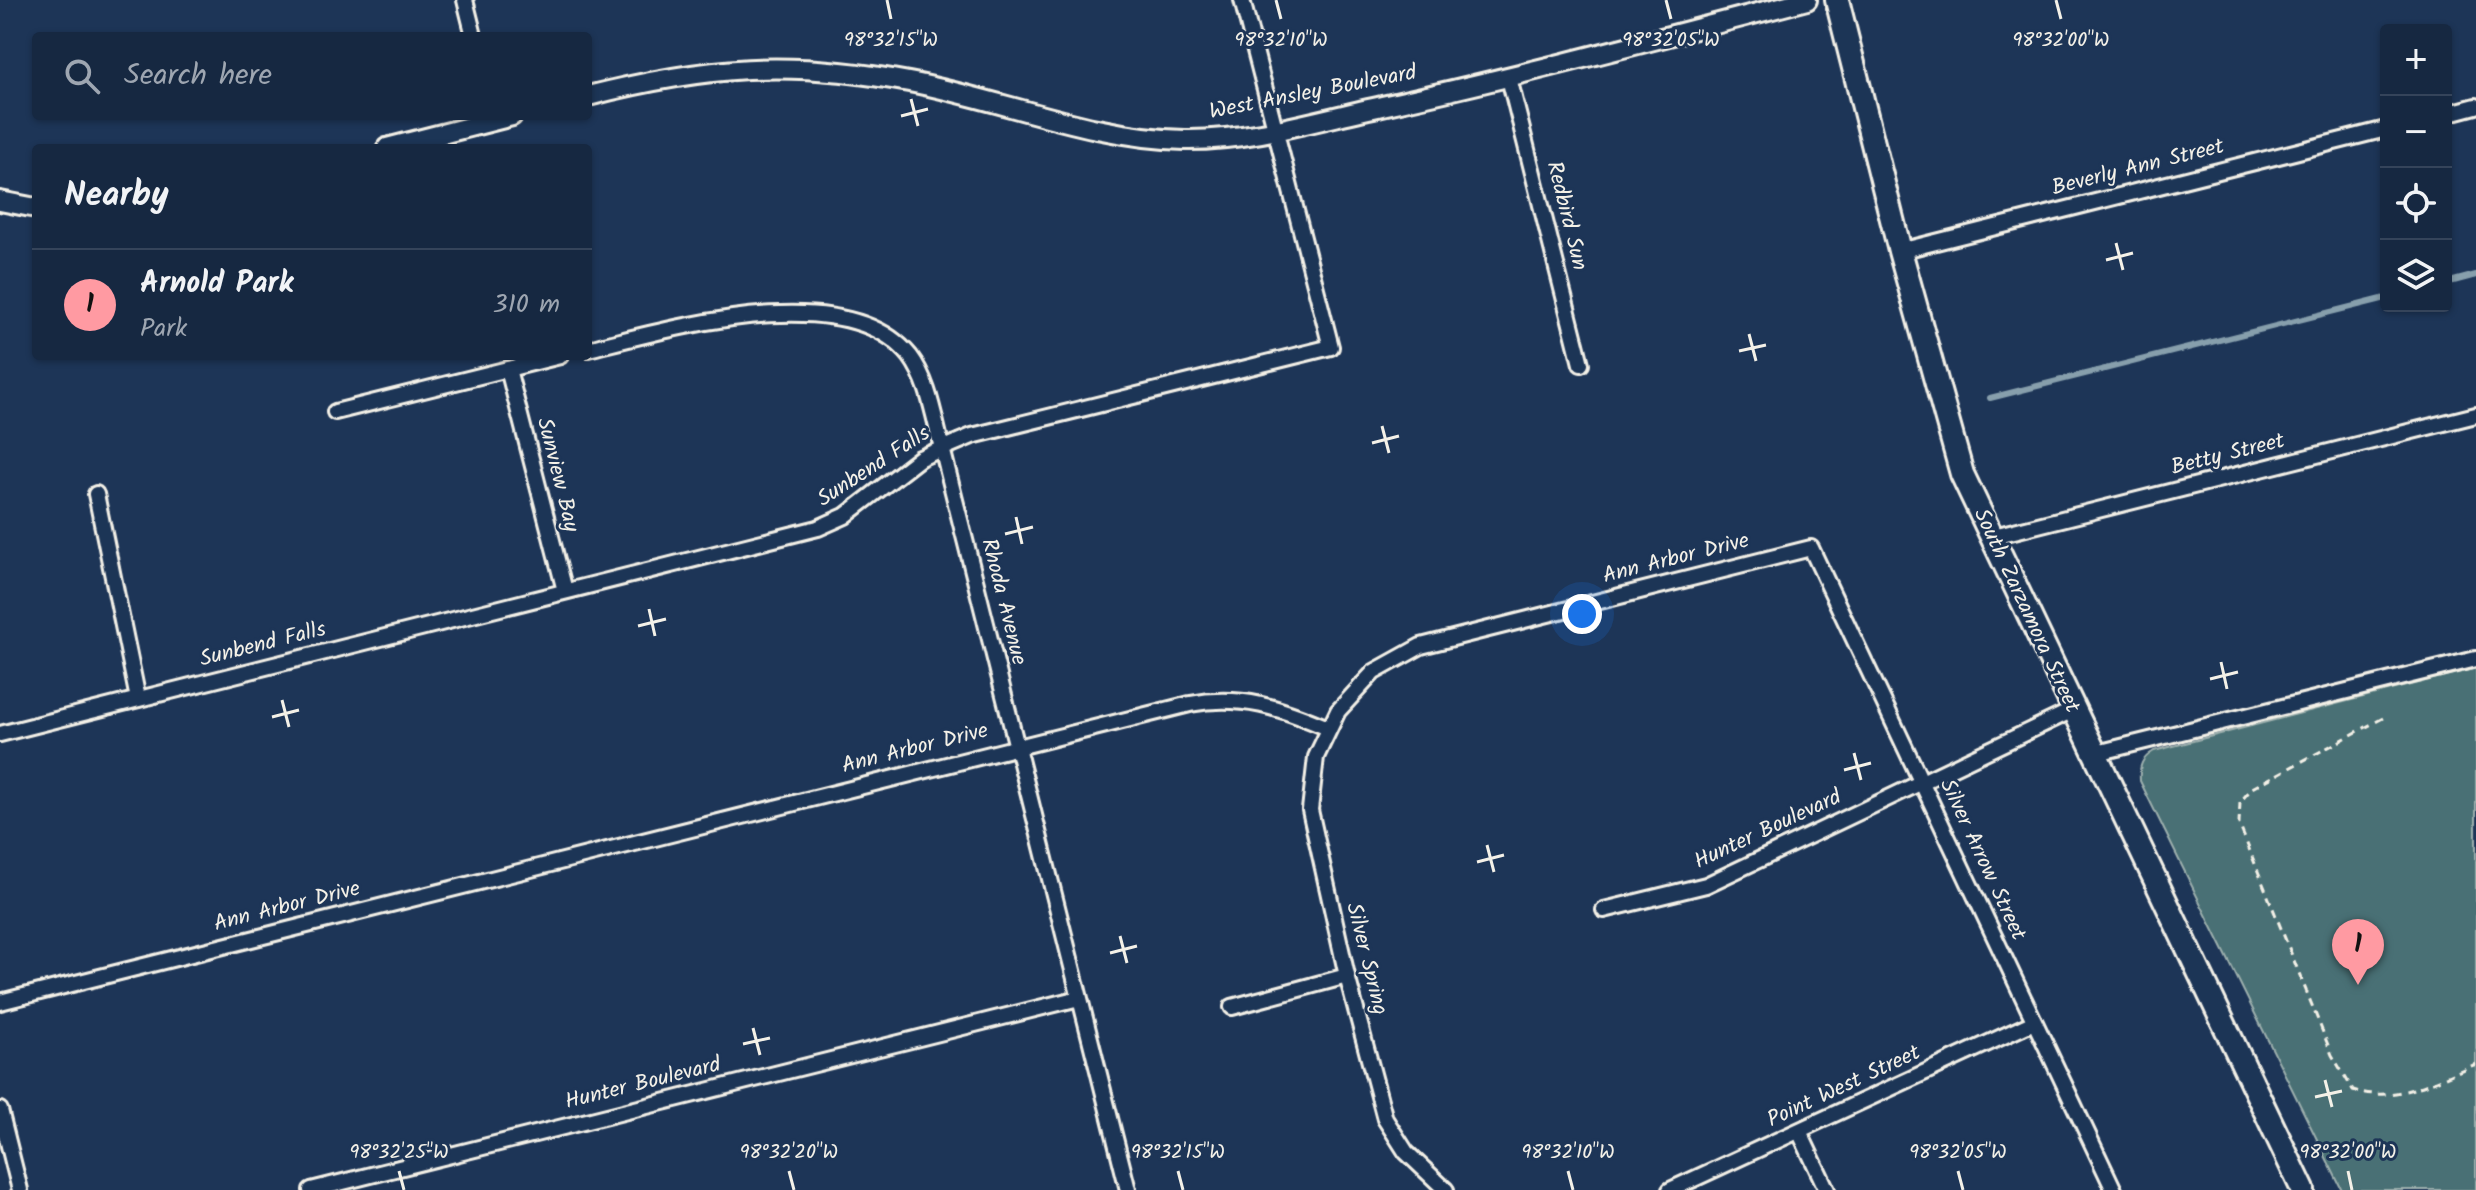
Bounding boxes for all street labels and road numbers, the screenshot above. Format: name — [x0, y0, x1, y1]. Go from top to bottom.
street label: West Ansley Boulevard — [1206, 56, 1421, 130]
street label: Beverly Ann Street — [2048, 130, 2228, 206]
street label: Redbird Sun — [1536, 158, 1596, 274]
street label: Sunview Bay — [526, 414, 588, 536]
street label: Sunbend Falls — [810, 417, 938, 517]
street label: Betty Street — [2168, 424, 2289, 486]
street label: South Zarzamora Street — [1963, 503, 2089, 720]
street label: Ann Arbor Drive — [1599, 524, 1753, 594]
street label: Rhoda Avenue — [970, 535, 1036, 669]
street label: Sunbend Falls — [196, 612, 330, 678]
street label: Ann Arbor Drive — [838, 714, 992, 784]
street label: Silver Arrow Street — [1929, 773, 2035, 947]
street label: Hunter Boulevard — [1688, 780, 1849, 880]
street label: Ann Arbor Drive — [210, 872, 364, 942]
street label: Silver Spring — [1335, 899, 1397, 1019]
street label: Point West Street — [1761, 1036, 1927, 1138]
street label: Hunter Boulevard — [561, 1048, 725, 1120]

